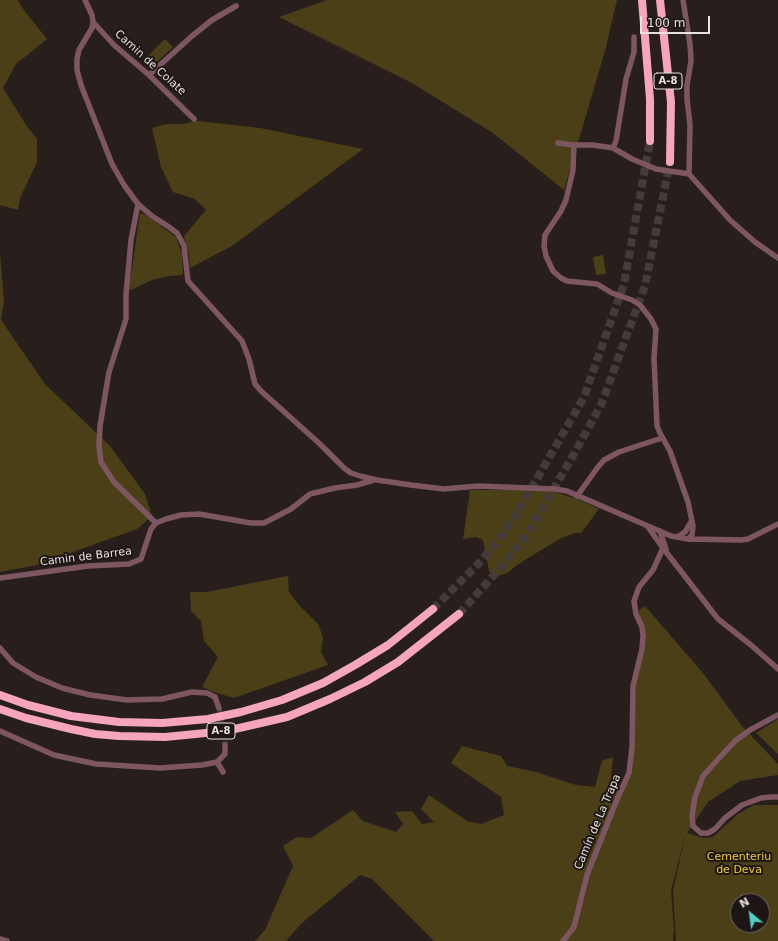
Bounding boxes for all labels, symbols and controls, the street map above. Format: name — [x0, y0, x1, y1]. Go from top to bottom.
scale bar — [642, 8, 712, 34]
text: 100 m — [647, 16, 685, 30]
street label: Camin de Colate — [112, 28, 188, 98]
road number: A-8 — [654, 73, 682, 89]
street label: Camin de Barrea — [39, 545, 133, 569]
road number: A-8 — [207, 723, 235, 739]
street label: Camín de La Trapa — [572, 772, 624, 872]
park label: Cementeriu de Deva — [707, 850, 771, 876]
north arrow — [730, 893, 770, 933]
text: N — [737, 895, 752, 911]

